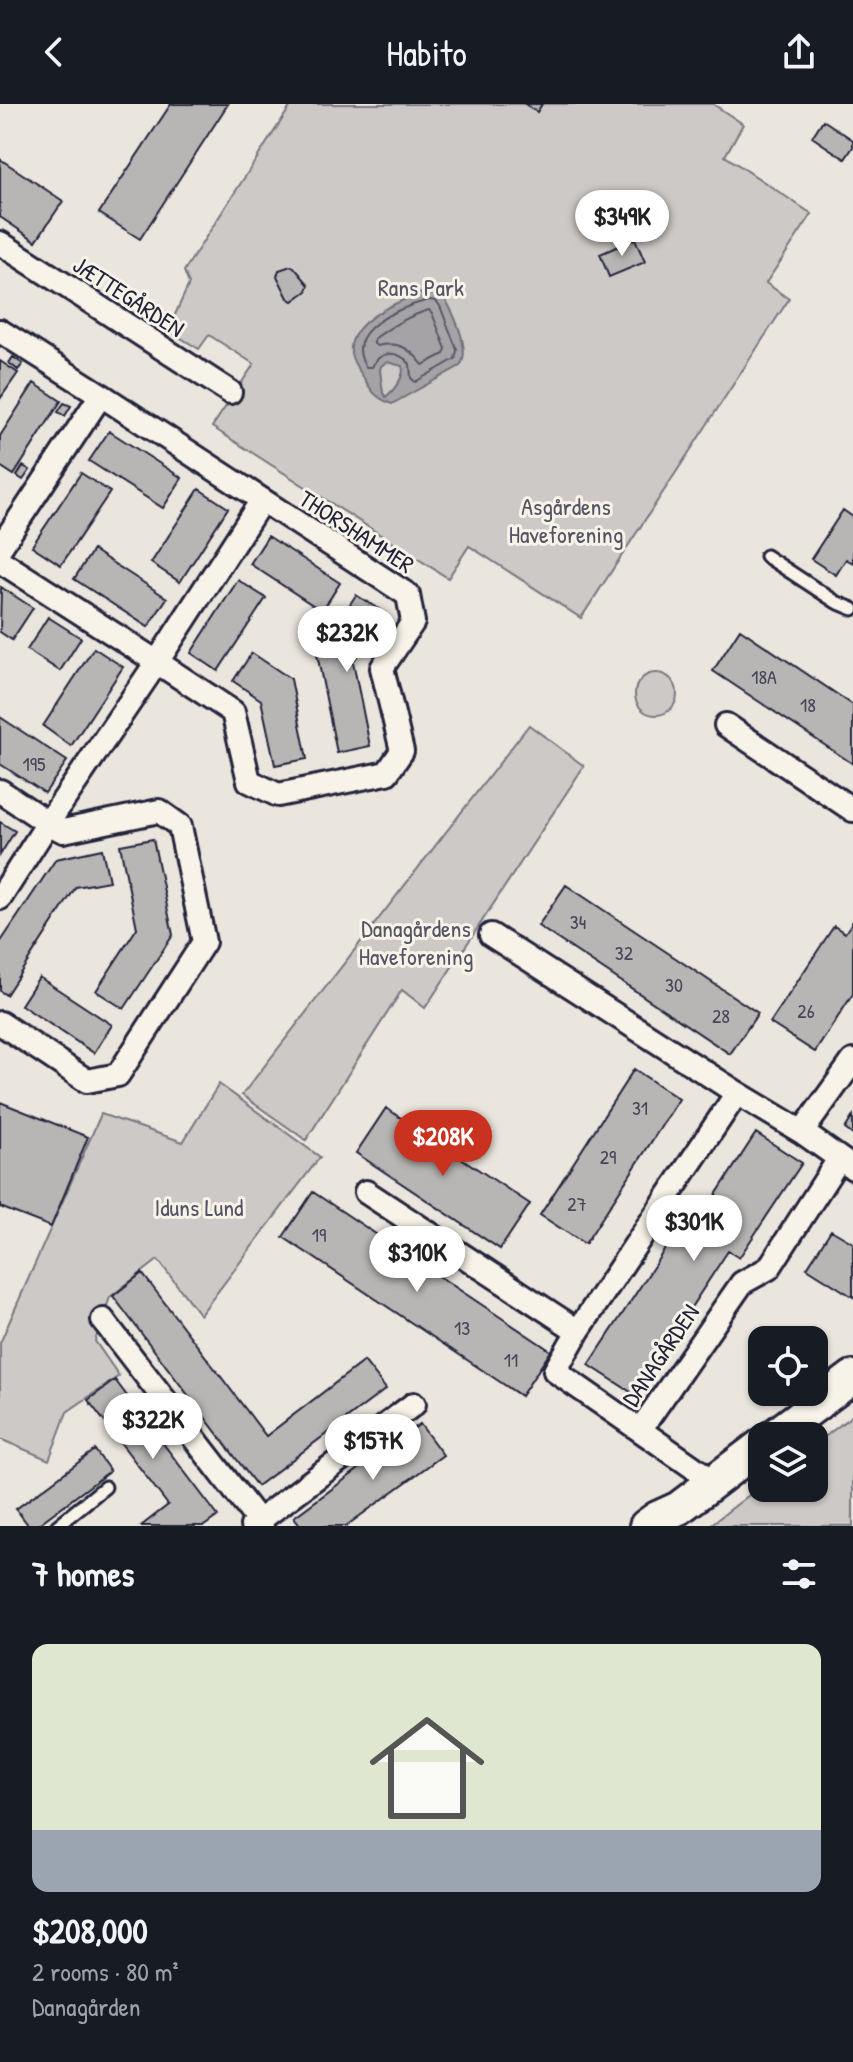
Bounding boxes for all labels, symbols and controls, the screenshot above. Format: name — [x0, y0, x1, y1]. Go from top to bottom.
text: Habito — [386, 28, 467, 77]
icon: back — [32, 30, 76, 74]
icon: share — [777, 30, 821, 74]
pin: $349K — [566, 190, 678, 258]
text: $349K — [593, 198, 651, 233]
street label: JÆTTEGÅRDEN — [67, 248, 191, 344]
park label: Rans Park — [378, 271, 464, 303]
street label: THORSHAMMER — [293, 482, 421, 580]
park label: Asgårdens Haveforening — [509, 490, 623, 550]
pin: $232K — [291, 606, 403, 674]
text: $232K — [316, 614, 378, 649]
house number: 18A — [751, 663, 777, 690]
house number: 18 — [800, 691, 816, 718]
house number: 195 — [22, 750, 46, 777]
house number: 34 — [570, 908, 586, 935]
park label: Danagårdens Haveforening — [359, 912, 473, 972]
house number: 32 — [615, 939, 634, 966]
house number: 30 — [665, 971, 683, 998]
house number: 26 — [797, 997, 815, 1024]
house number: 28 — [712, 1002, 730, 1029]
house number: 31 — [632, 1094, 648, 1121]
pin: $208K — [387, 1110, 499, 1178]
text: $208K — [412, 1118, 474, 1153]
house number: 29 — [600, 1143, 616, 1170]
house number: 27 — [567, 1190, 587, 1217]
park label: Iduns Lund — [155, 1191, 243, 1223]
pin: $301K — [638, 1195, 750, 1263]
text: $301K — [664, 1203, 724, 1238]
house number: 19 — [312, 1221, 326, 1248]
pin: $310K — [361, 1226, 473, 1294]
text: $310K — [387, 1234, 447, 1269]
street label: DANAGÅRDEN — [614, 1298, 706, 1412]
house number: 13 — [454, 1314, 470, 1341]
map controls — [748, 1326, 828, 1502]
button: locate — [748, 1326, 828, 1406]
house number: 11 — [504, 1346, 518, 1373]
pin: $322K — [97, 1393, 209, 1461]
text: $322K — [122, 1401, 184, 1436]
pin: $157K — [317, 1414, 429, 1482]
text: $157K — [343, 1422, 403, 1457]
button: layers — [748, 1422, 828, 1502]
text: 7 homes — [32, 1551, 134, 1597]
icon: filters — [777, 1552, 821, 1596]
icon: home — [355, 1696, 499, 1840]
text: $208,000 — [32, 1908, 148, 1954]
text: 2 rooms · 80 m² — [32, 1954, 179, 1989]
text: Danagården — [32, 1989, 141, 2024]

